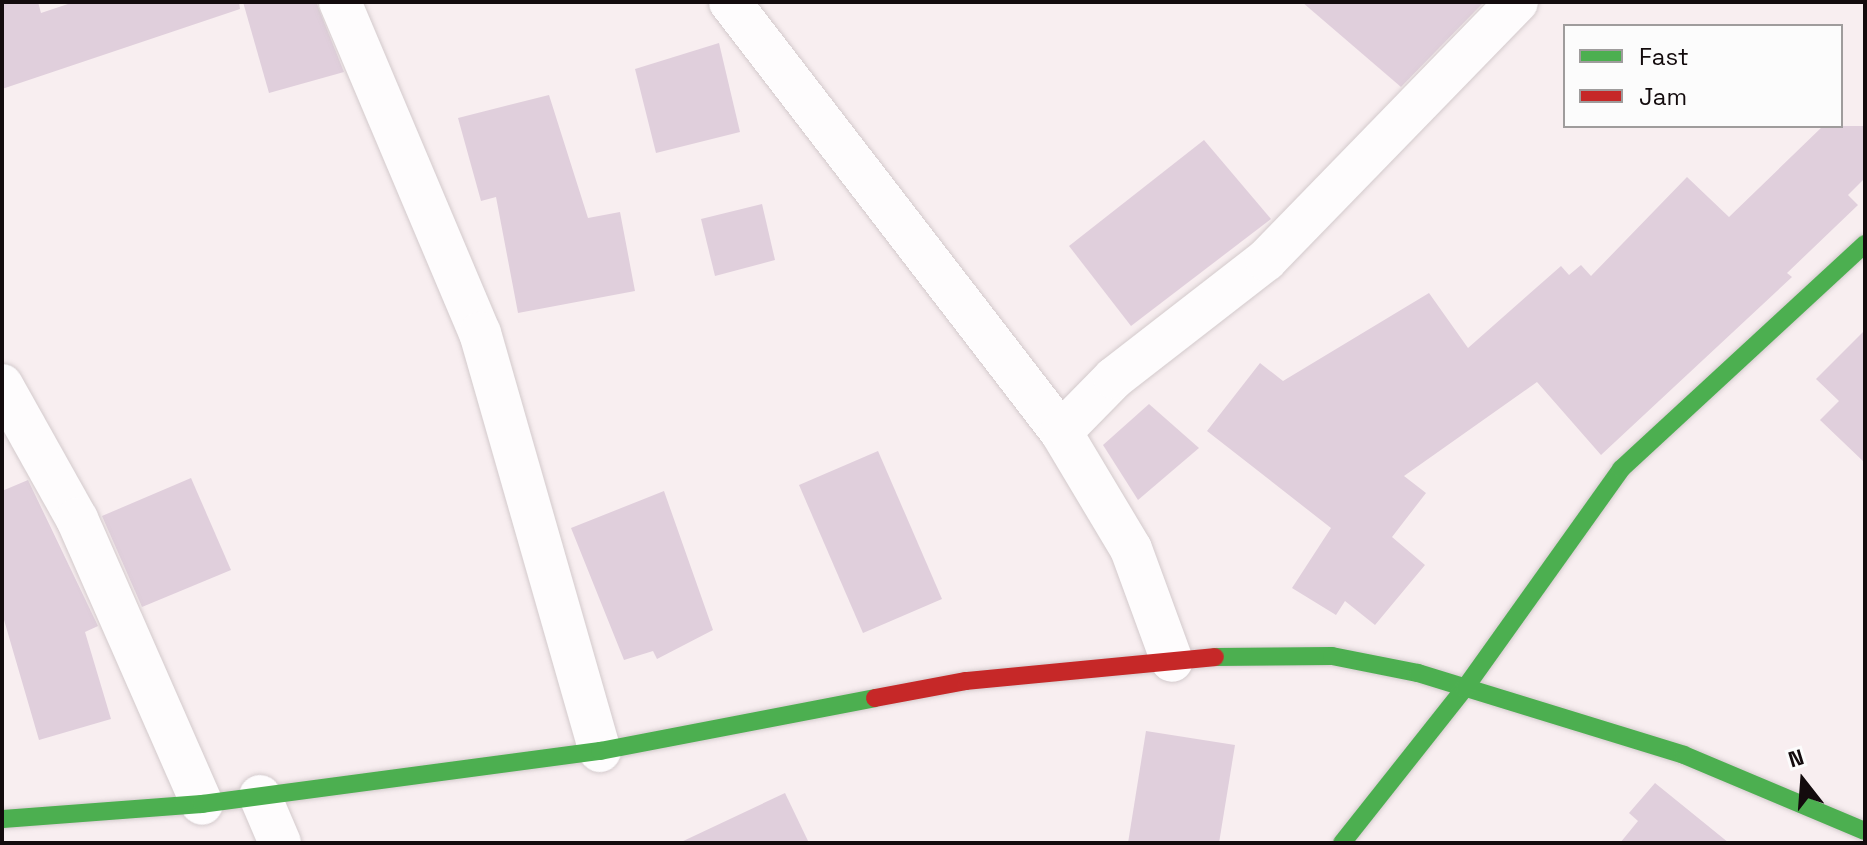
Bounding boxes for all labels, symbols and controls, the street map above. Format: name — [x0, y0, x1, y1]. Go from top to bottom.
legend — [1563, 24, 1843, 128]
text: Fast — [1639, 41, 1689, 72]
text: Jam — [1639, 81, 1687, 112]
north arrow — [1763, 741, 1843, 821]
text: N — [1785, 743, 1807, 774]

